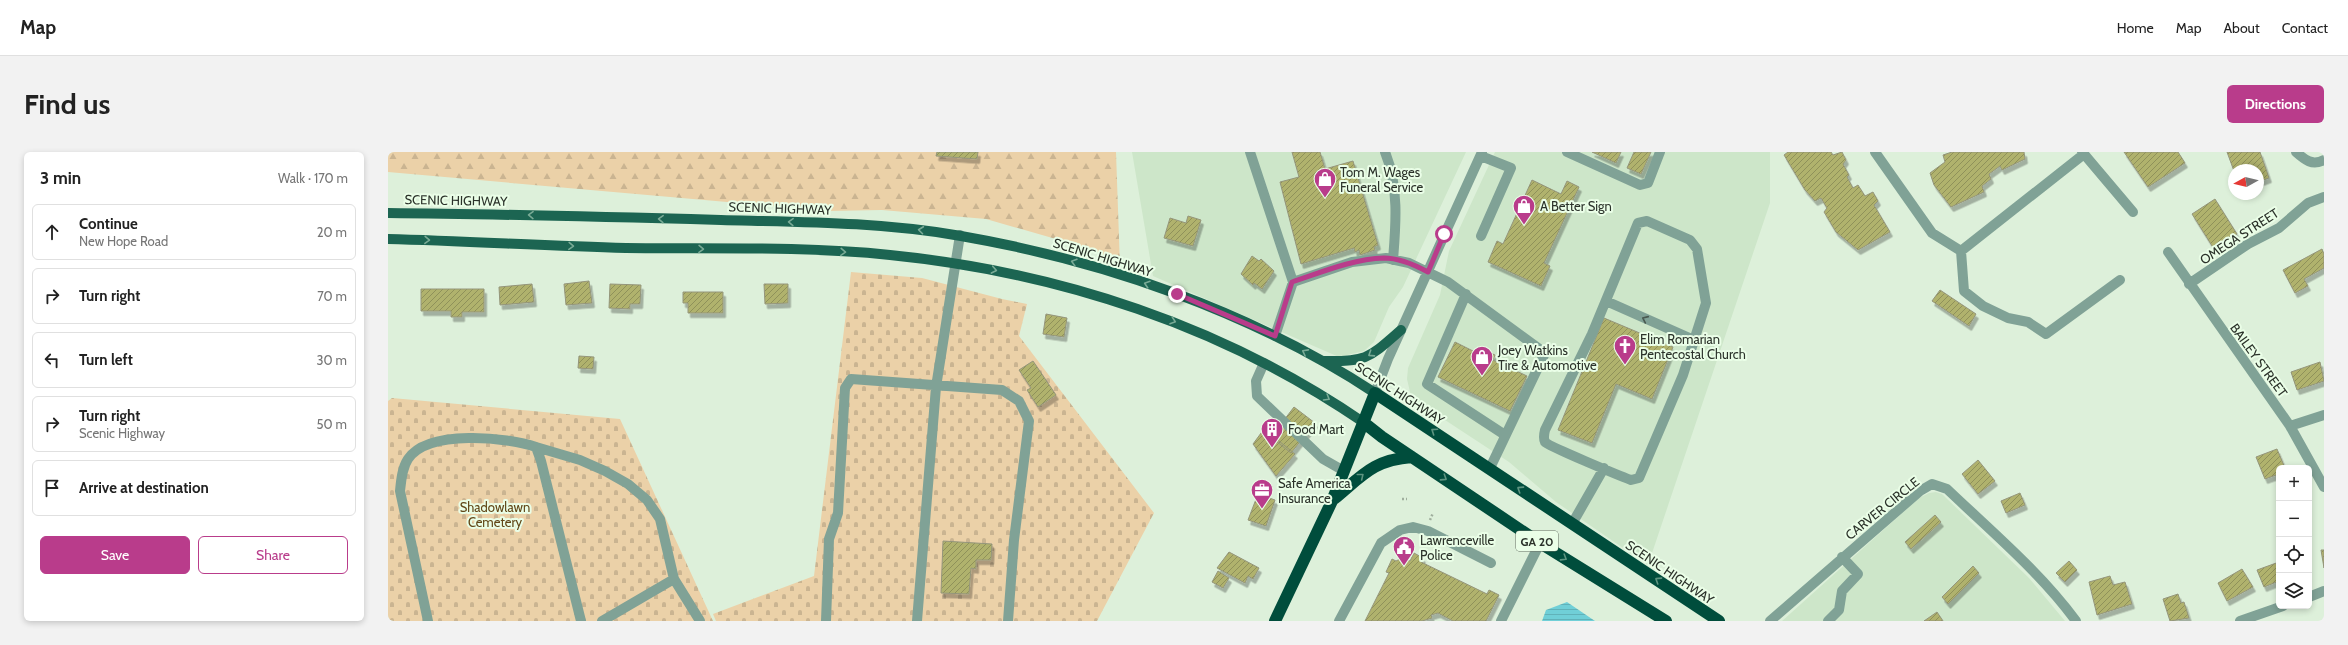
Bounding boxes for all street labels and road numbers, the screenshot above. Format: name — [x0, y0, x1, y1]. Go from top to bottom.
street label: SCENIC HIGHWAY — [404, 191, 508, 209]
street label: SCENIC HIGHWAY — [728, 198, 832, 218]
street label: OMEGA STREET — [2197, 205, 2282, 267]
street label: SCENIC HIGHWAY — [1051, 234, 1155, 280]
street label: BAILEY STREET — [2227, 320, 2291, 400]
street label: SCENIC HIGHWAY — [1352, 358, 1448, 428]
street label: CARVER CIRCLE — [1842, 473, 1922, 543]
road number: GA 20 — [1516, 531, 1558, 551]
street label: SCENIC HIGHWAY — [1623, 537, 1718, 608]

